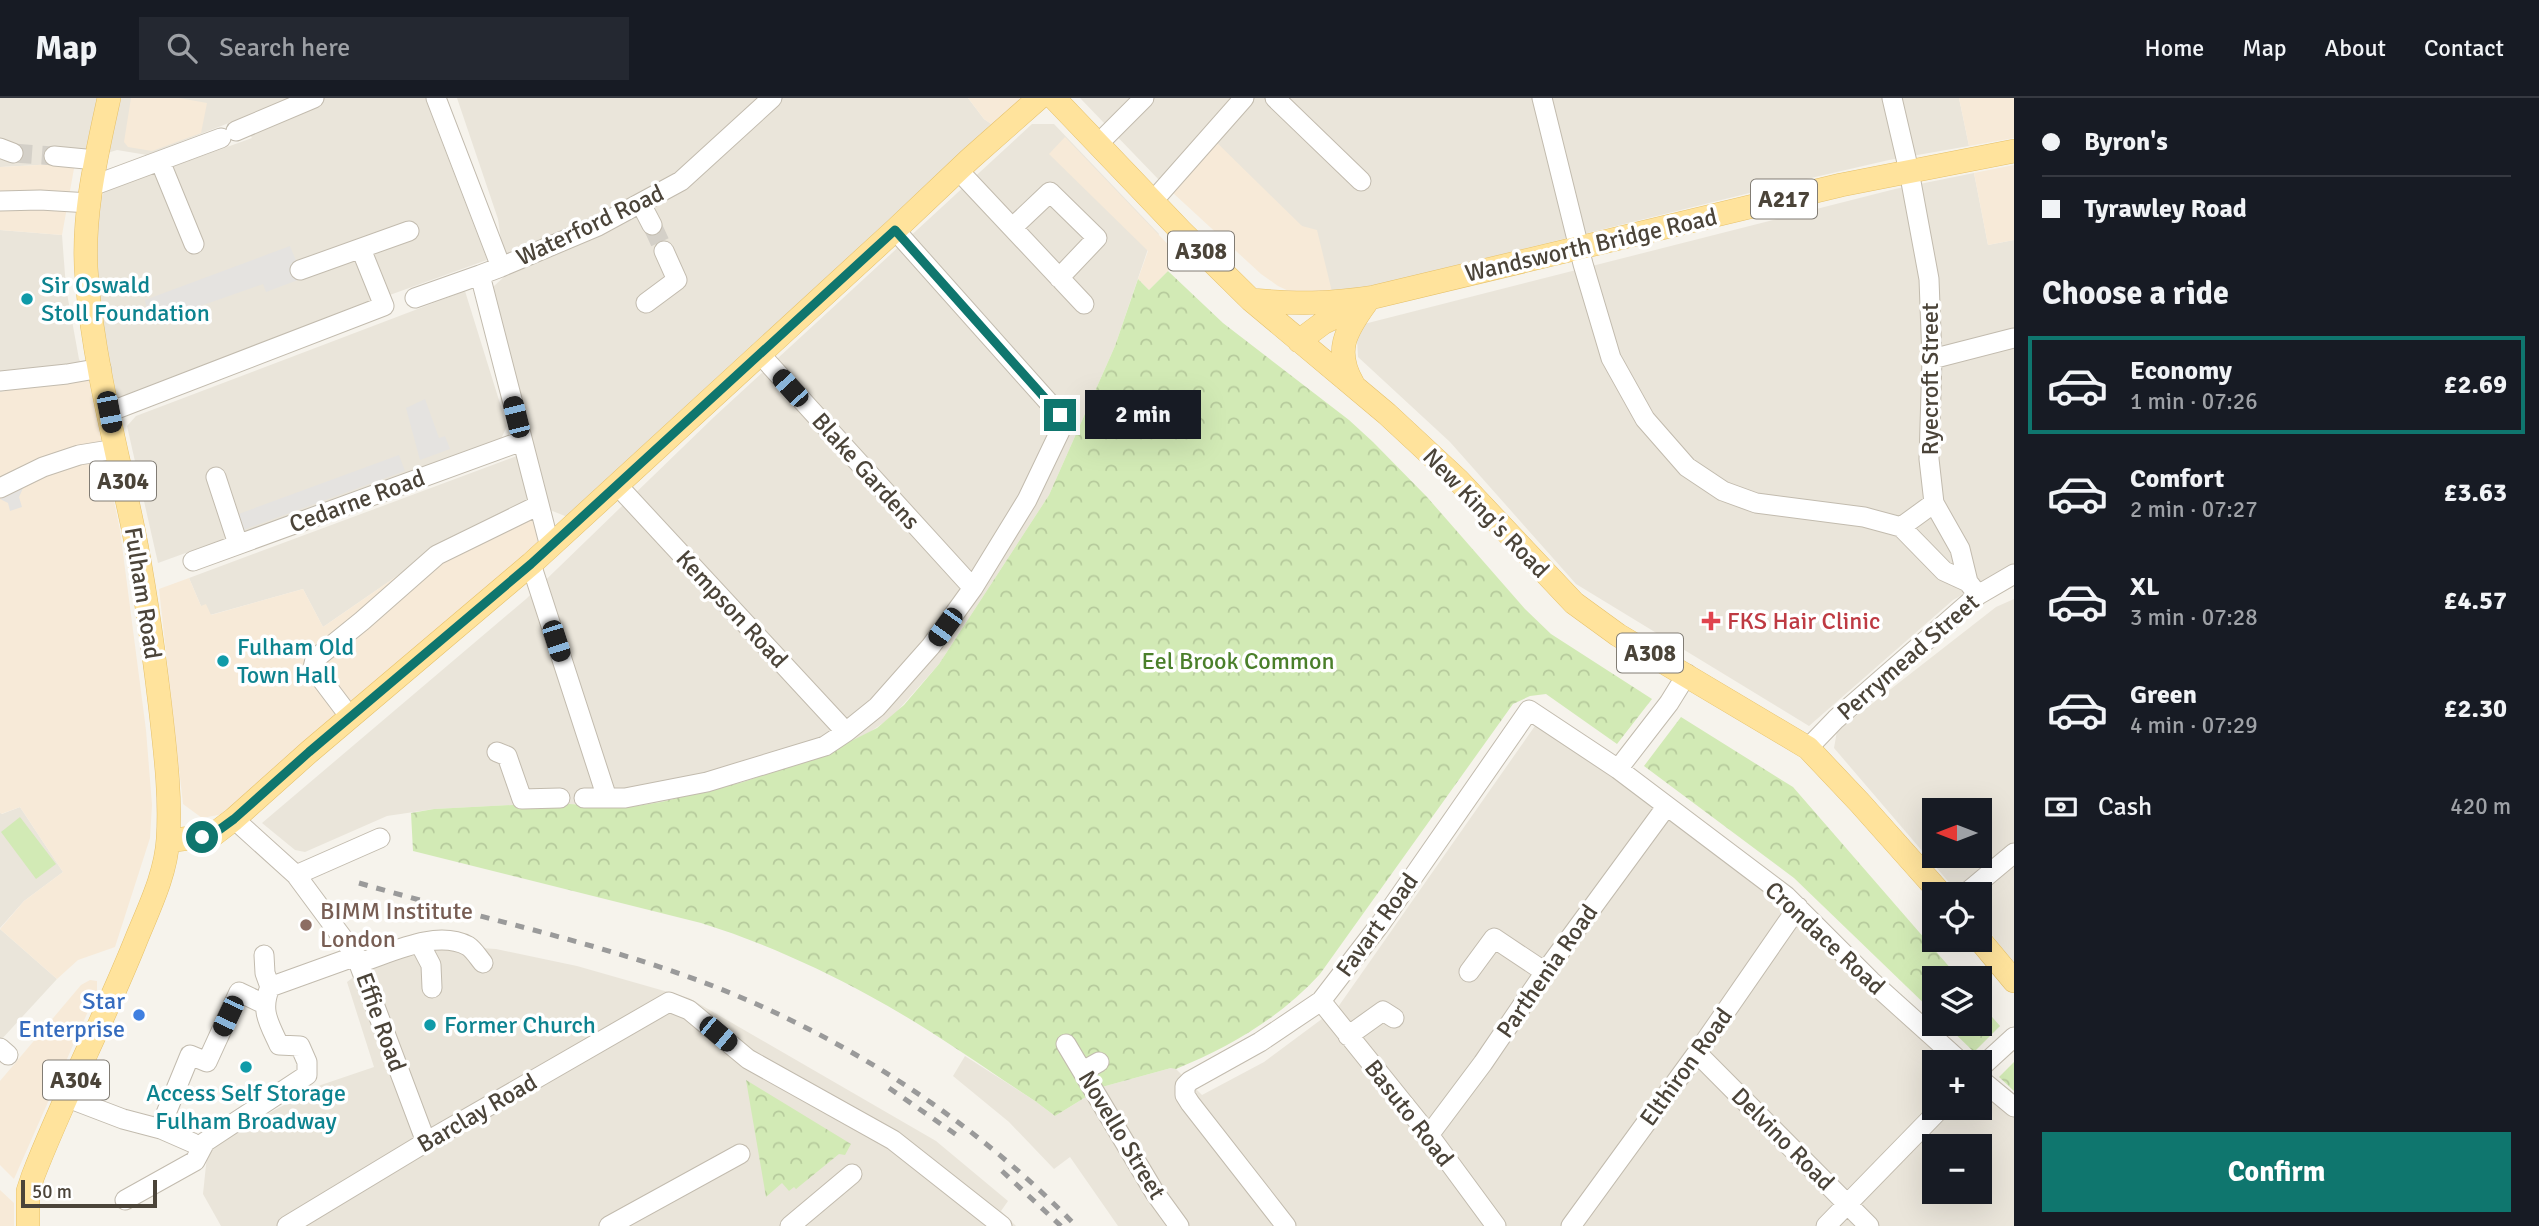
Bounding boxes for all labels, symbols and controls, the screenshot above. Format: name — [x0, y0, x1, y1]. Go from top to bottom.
search box — [139, 17, 629, 80]
text: Map — [35, 28, 97, 69]
icon: search — [163, 29, 201, 67]
text: Search here — [219, 32, 350, 64]
text: Home — [2144, 33, 2204, 63]
text: Map — [2242, 33, 2287, 63]
text: About — [2325, 33, 2386, 63]
text: Contact — [2424, 33, 2504, 63]
text: Byron's — [2084, 126, 2168, 158]
street label: Waterford Road — [511, 178, 669, 272]
road number: A217 — [1751, 180, 1817, 218]
text: Tyrawley Road — [2084, 193, 2247, 225]
street label: Wandsworth Bridge Road — [1462, 201, 1720, 289]
road number: A308 — [1168, 232, 1234, 270]
place label: Sir Oswald Stoll Foundation — [41, 270, 210, 328]
text: Choose a ride — [2042, 274, 2229, 313]
marker: Sir Oswald Stoll Foundation — [19, 291, 35, 307]
street label: Ryecroft Street — [1915, 303, 1945, 455]
icon: car — [2046, 354, 2109, 417]
text: Economy — [2130, 355, 2232, 387]
car — [769, 365, 812, 411]
text: £2.69 — [2443, 369, 2507, 401]
text: 1 min · 07:26 — [2130, 387, 2258, 416]
car — [95, 389, 124, 435]
callout: 2 min — [1084, 390, 1200, 440]
car — [501, 394, 532, 440]
route end — [1044, 399, 1076, 431]
text: 2 min — [1115, 400, 1171, 429]
street label: Blake Gardens — [806, 406, 926, 536]
street label: New King's Road — [1416, 442, 1556, 584]
road number: A304 — [90, 462, 156, 500]
icon: car — [2046, 462, 2109, 525]
street label: Cedarne Road — [285, 463, 429, 539]
text: Comfort — [2130, 463, 2224, 495]
text: £3.63 — [2443, 477, 2507, 509]
text: 2 min · 07:27 — [2130, 495, 2258, 524]
street label: Fulham Road — [118, 525, 168, 661]
street label: Kempson Road — [670, 544, 794, 674]
icon: car — [2046, 570, 2109, 633]
text: XL — [2130, 571, 2160, 603]
text: £4.57 — [2443, 585, 2507, 617]
street label: Perrymead Street — [1831, 587, 1985, 727]
text: 3 min · 07:28 — [2130, 603, 2258, 632]
car — [925, 604, 966, 650]
place label: FKS Hair Clinic — [1727, 606, 1880, 636]
marker: FKS Hair Clinic — [1701, 611, 1721, 631]
car — [540, 618, 573, 664]
place label: Fulham Old Town Hall — [237, 632, 354, 690]
road number: A308 — [1617, 634, 1683, 673]
park label: Eel Brook Common — [1141, 646, 1335, 676]
marker: Fulham Old Town Hall — [215, 653, 231, 669]
icon: car — [2046, 678, 2109, 741]
text: Green — [2130, 679, 2197, 711]
text: £2.30 — [2443, 693, 2507, 725]
text: 4 min · 07:29 — [2130, 711, 2258, 740]
icon: cash — [2042, 788, 2080, 826]
text: Cash — [2098, 791, 2152, 823]
text: 420 m — [2450, 792, 2511, 821]
north arrow — [1922, 798, 1992, 868]
map controls — [1922, 798, 1992, 1204]
route start — [186, 821, 218, 853]
street label: Favart Road — [1329, 867, 1425, 983]
street label: Crondace Road — [1759, 875, 1891, 1001]
button: locate — [1922, 882, 1992, 952]
place label: BIMM Institute London — [320, 896, 473, 954]
street label: Parthenia Road — [1490, 898, 1604, 1044]
marker: BIMM Institute London — [298, 917, 314, 933]
button: layers — [1922, 966, 1992, 1036]
street label: Effie Road — [349, 968, 413, 1076]
place label: Star Enterprise — [18, 986, 125, 1044]
car — [210, 993, 247, 1039]
street label: Elthiron Road — [1633, 1002, 1739, 1132]
marker: Star Enterprise — [131, 1007, 147, 1023]
place label: Former Church — [444, 1010, 596, 1040]
car — [696, 1012, 741, 1056]
marker: Former Church — [422, 1017, 438, 1033]
button: + — [1922, 1050, 1992, 1120]
street label: Basuto Road — [1358, 1053, 1460, 1173]
marker: Access Self Storage Fulham Broadway — [238, 1059, 254, 1075]
road number: A304 — [43, 1060, 109, 1099]
street label: Novello Street — [1072, 1065, 1172, 1205]
street label: Barclay Road — [412, 1067, 542, 1159]
place label: Access Self Storage Fulham Broadway — [146, 1078, 346, 1136]
street label: Delvino Road — [1725, 1081, 1841, 1197]
button: Confirm — [2042, 1132, 2511, 1212]
button: − — [1922, 1134, 1992, 1204]
scale bar — [21, 1177, 158, 1209]
text: 50 m — [32, 1180, 72, 1204]

